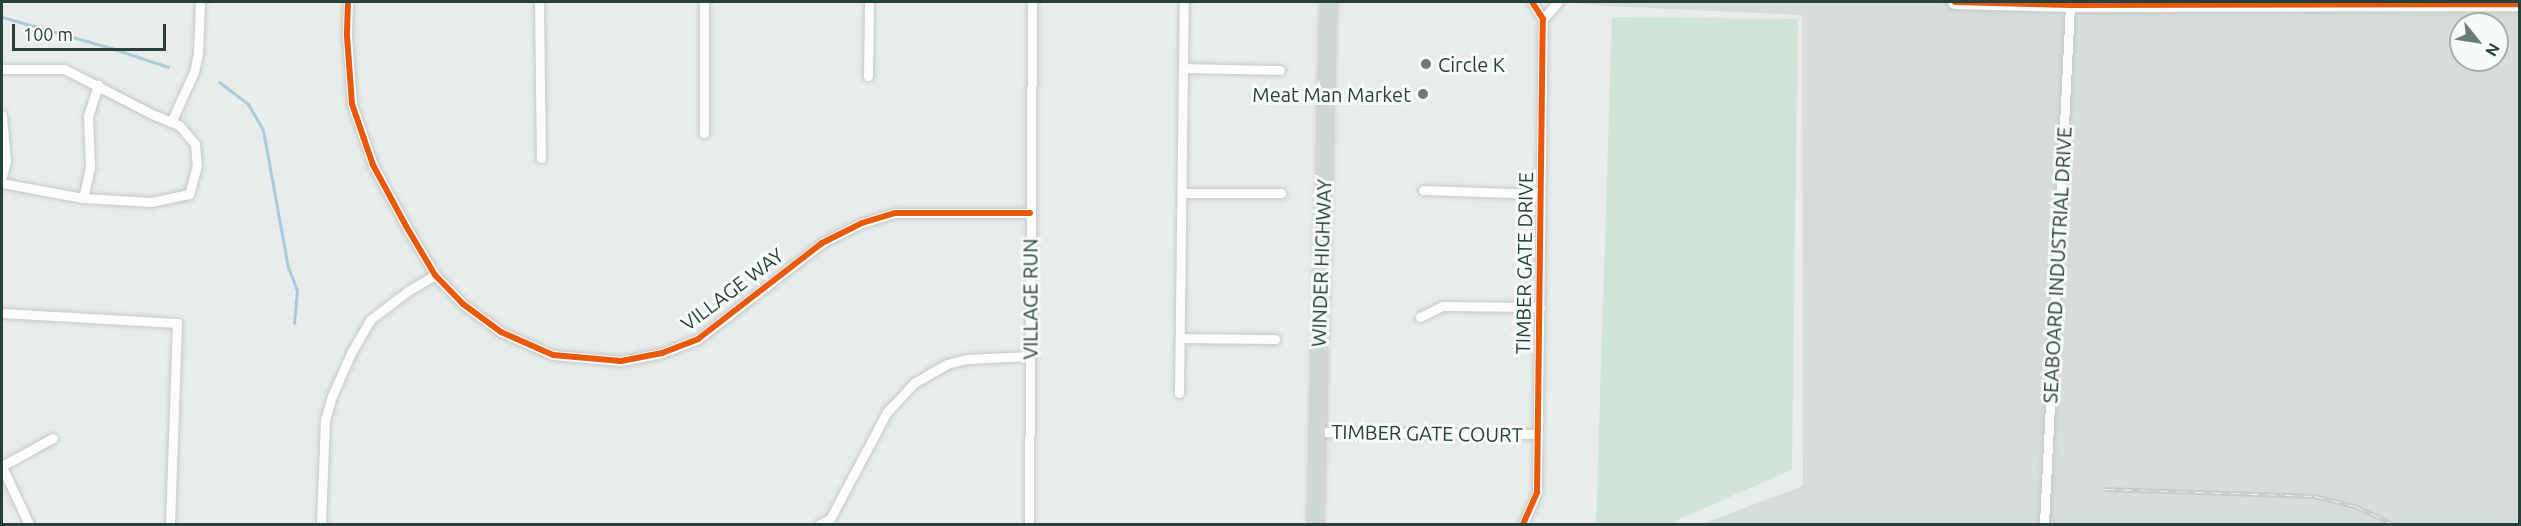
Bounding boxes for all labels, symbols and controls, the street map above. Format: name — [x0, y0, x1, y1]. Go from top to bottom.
scale bar — [15, 12, 170, 50]
north arrow — [2449, 12, 2509, 72]
text: 100 m — [23, 24, 73, 44]
text: N — [2482, 40, 2504, 60]
place label: Circle K — [1438, 52, 1505, 76]
marker: Circle K — [1419, 57, 1433, 71]
place label: Meat Man Market — [1252, 82, 1411, 106]
marker: Meat Man Market — [1416, 87, 1430, 101]
street label: SEABOARD INDUSTRIAL DRIVE — [2038, 126, 2076, 404]
street label: TIMBER GATE DRIVE — [1510, 172, 1538, 354]
street label: WINDER HIGHWAY — [1306, 179, 1336, 347]
street label: VILLAGE RUN — [1018, 239, 1042, 359]
street label: VILLAGE WAY — [676, 243, 788, 335]
street label: TIMBER GATE COURT — [1331, 419, 1523, 447]

